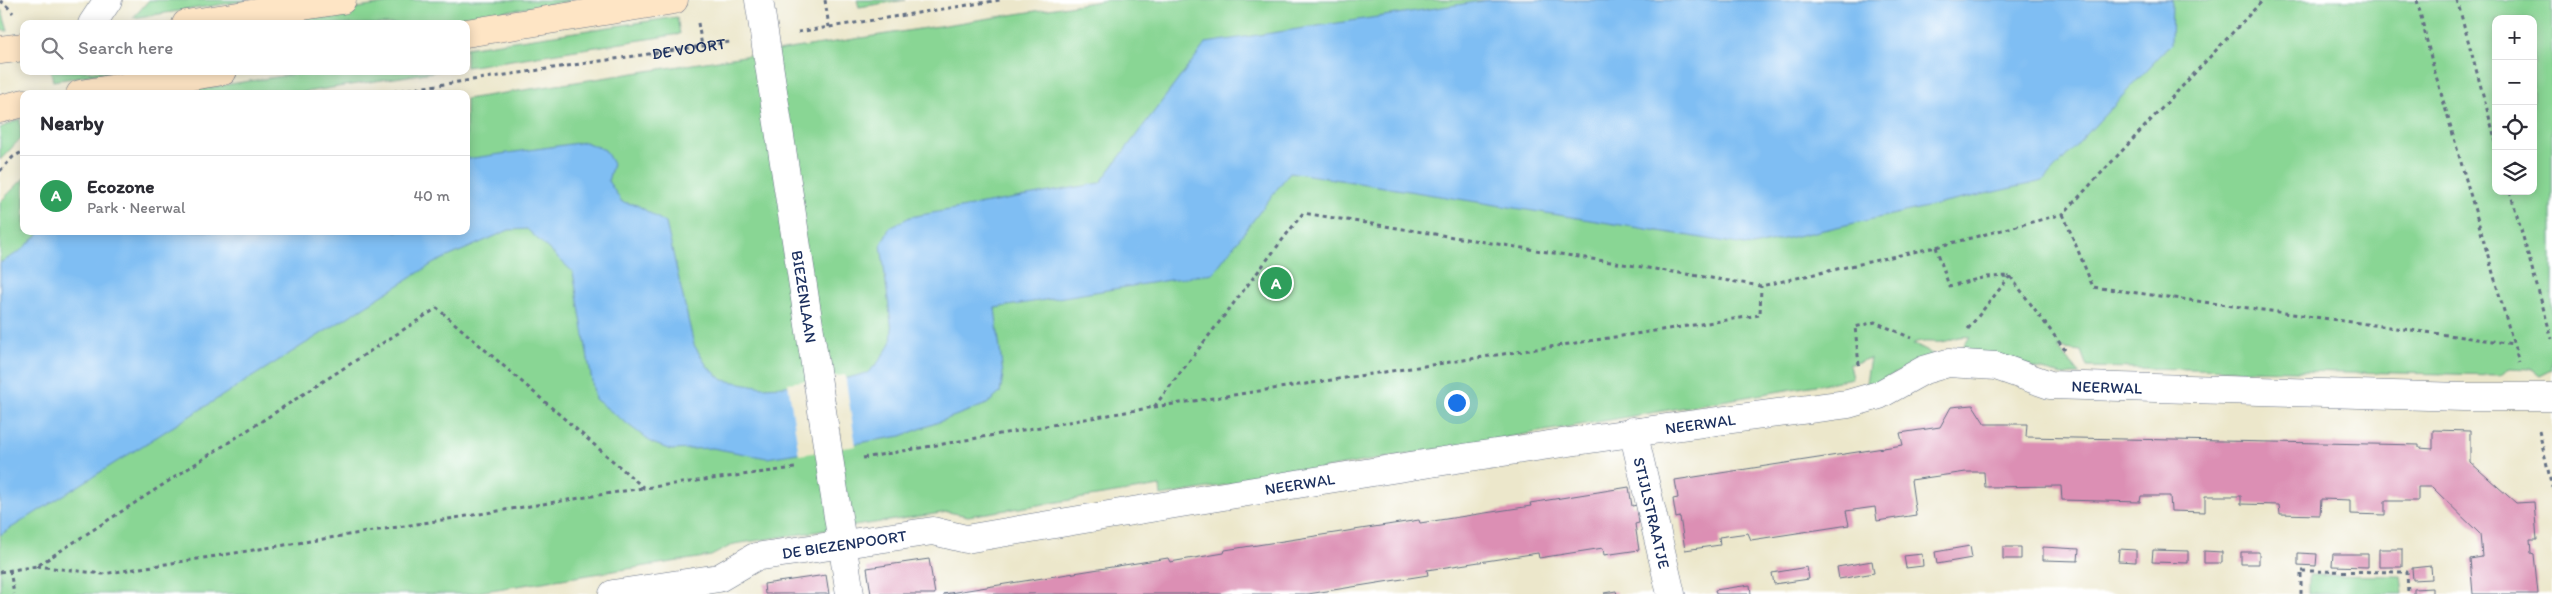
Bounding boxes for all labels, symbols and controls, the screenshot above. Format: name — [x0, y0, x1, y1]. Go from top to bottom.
map controls — [2492, 15, 2537, 195]
button: + — [2492, 15, 2537, 60]
search box — [20, 20, 470, 75]
icon: search — [38, 34, 66, 62]
street label: DE VOORT — [650, 34, 727, 63]
text: Search here — [78, 36, 173, 59]
button: − — [2492, 60, 2537, 105]
button: locate — [2492, 105, 2537, 150]
text: Nearby — [40, 110, 104, 135]
button: layers — [2492, 150, 2537, 195]
text: Ecozone — [87, 175, 154, 198]
text: A — [51, 186, 61, 205]
text: 40 m — [413, 186, 450, 205]
text: Park · Neerwal — [87, 198, 186, 217]
street label: BIEZENLAAN — [788, 249, 821, 344]
pin: A — [1260, 264, 1292, 302]
street label: NEERWAL — [2071, 377, 2142, 398]
your location — [1444, 390, 1470, 416]
street label: NEERWAL — [1664, 410, 1737, 438]
street label: STIJLSTRAATJE — [1629, 455, 1674, 571]
street label: NEERWAL — [1263, 469, 1336, 499]
street label: DE BIEZENPOORT — [780, 526, 908, 563]

